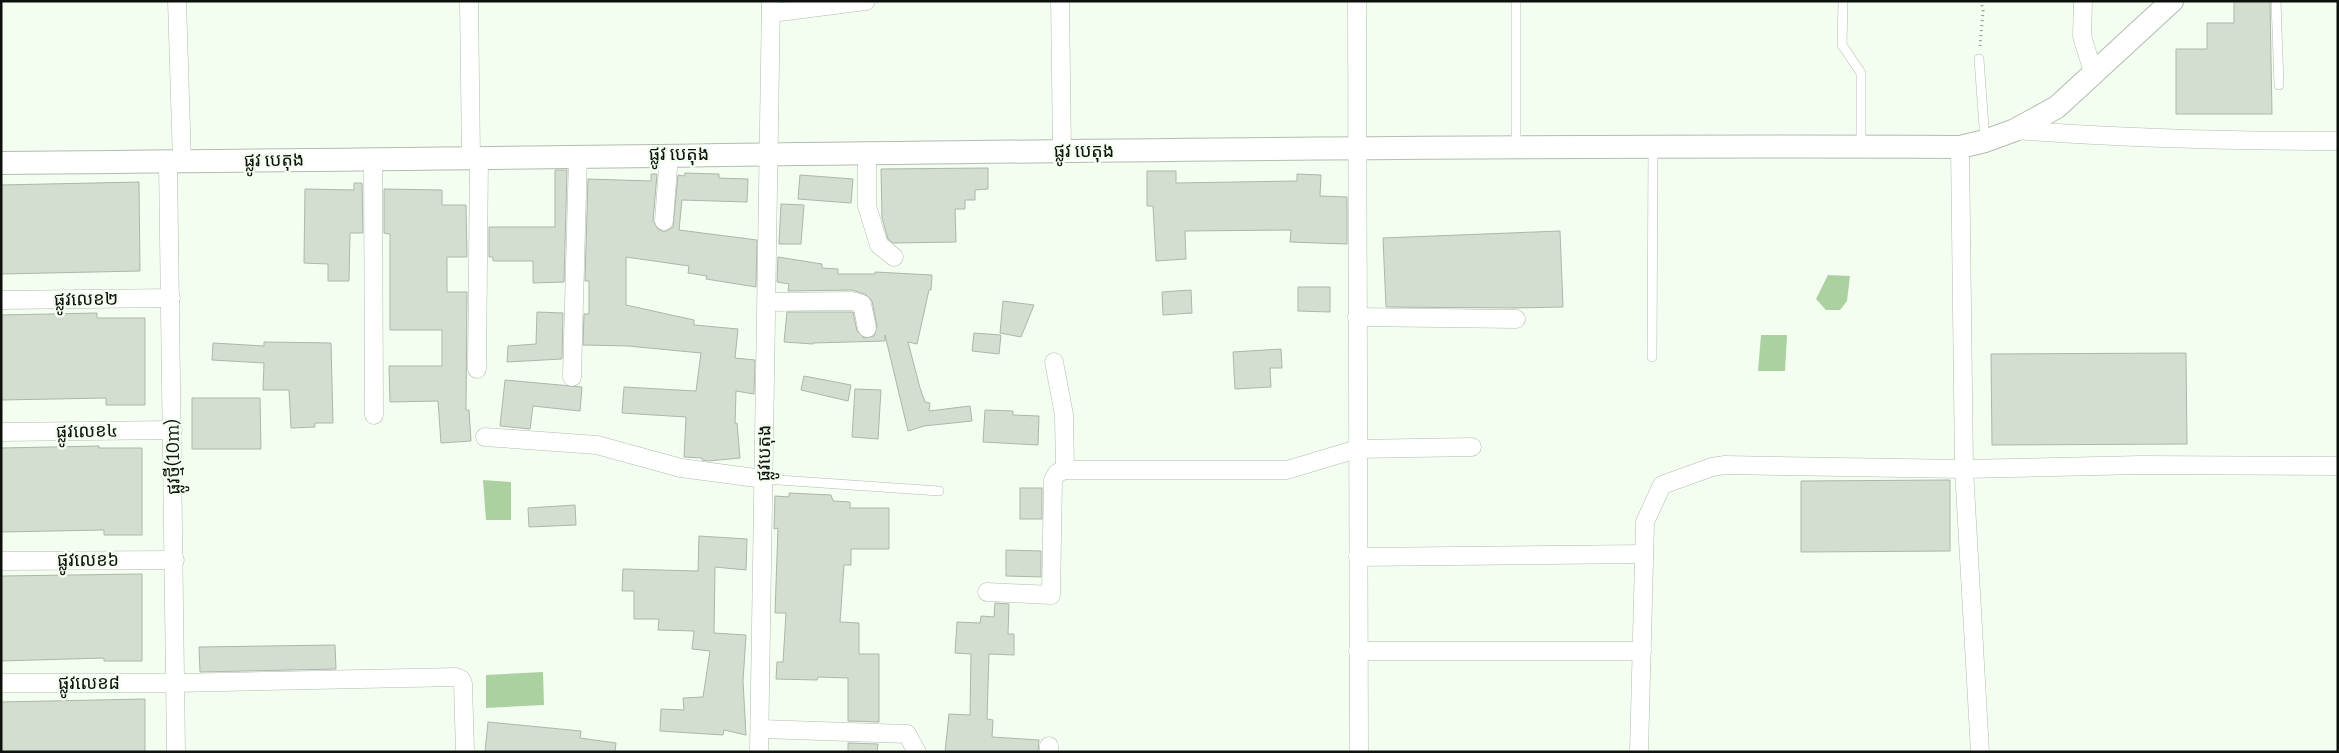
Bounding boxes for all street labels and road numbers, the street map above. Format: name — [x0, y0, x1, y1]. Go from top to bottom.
street label: ផ្លូវ បេតុង — [1054, 140, 1114, 167]
street label: ផ្លូវ បេតុង — [649, 143, 709, 170]
street label: ផ្លូវ បេតុង — [244, 148, 304, 177]
street label: ផ្លូវលេខ២ — [54, 287, 118, 316]
street label: ផ្លូវលេខ៤ — [56, 419, 118, 448]
street label: ផ្លូវថ្មី(10m) — [161, 419, 190, 495]
street label: ផ្លូវបេតុង — [753, 424, 781, 482]
street label: ផ្លូវលេខ៦ — [57, 549, 119, 576]
street label: ផ្លូវលេខ៨ — [58, 672, 120, 699]

